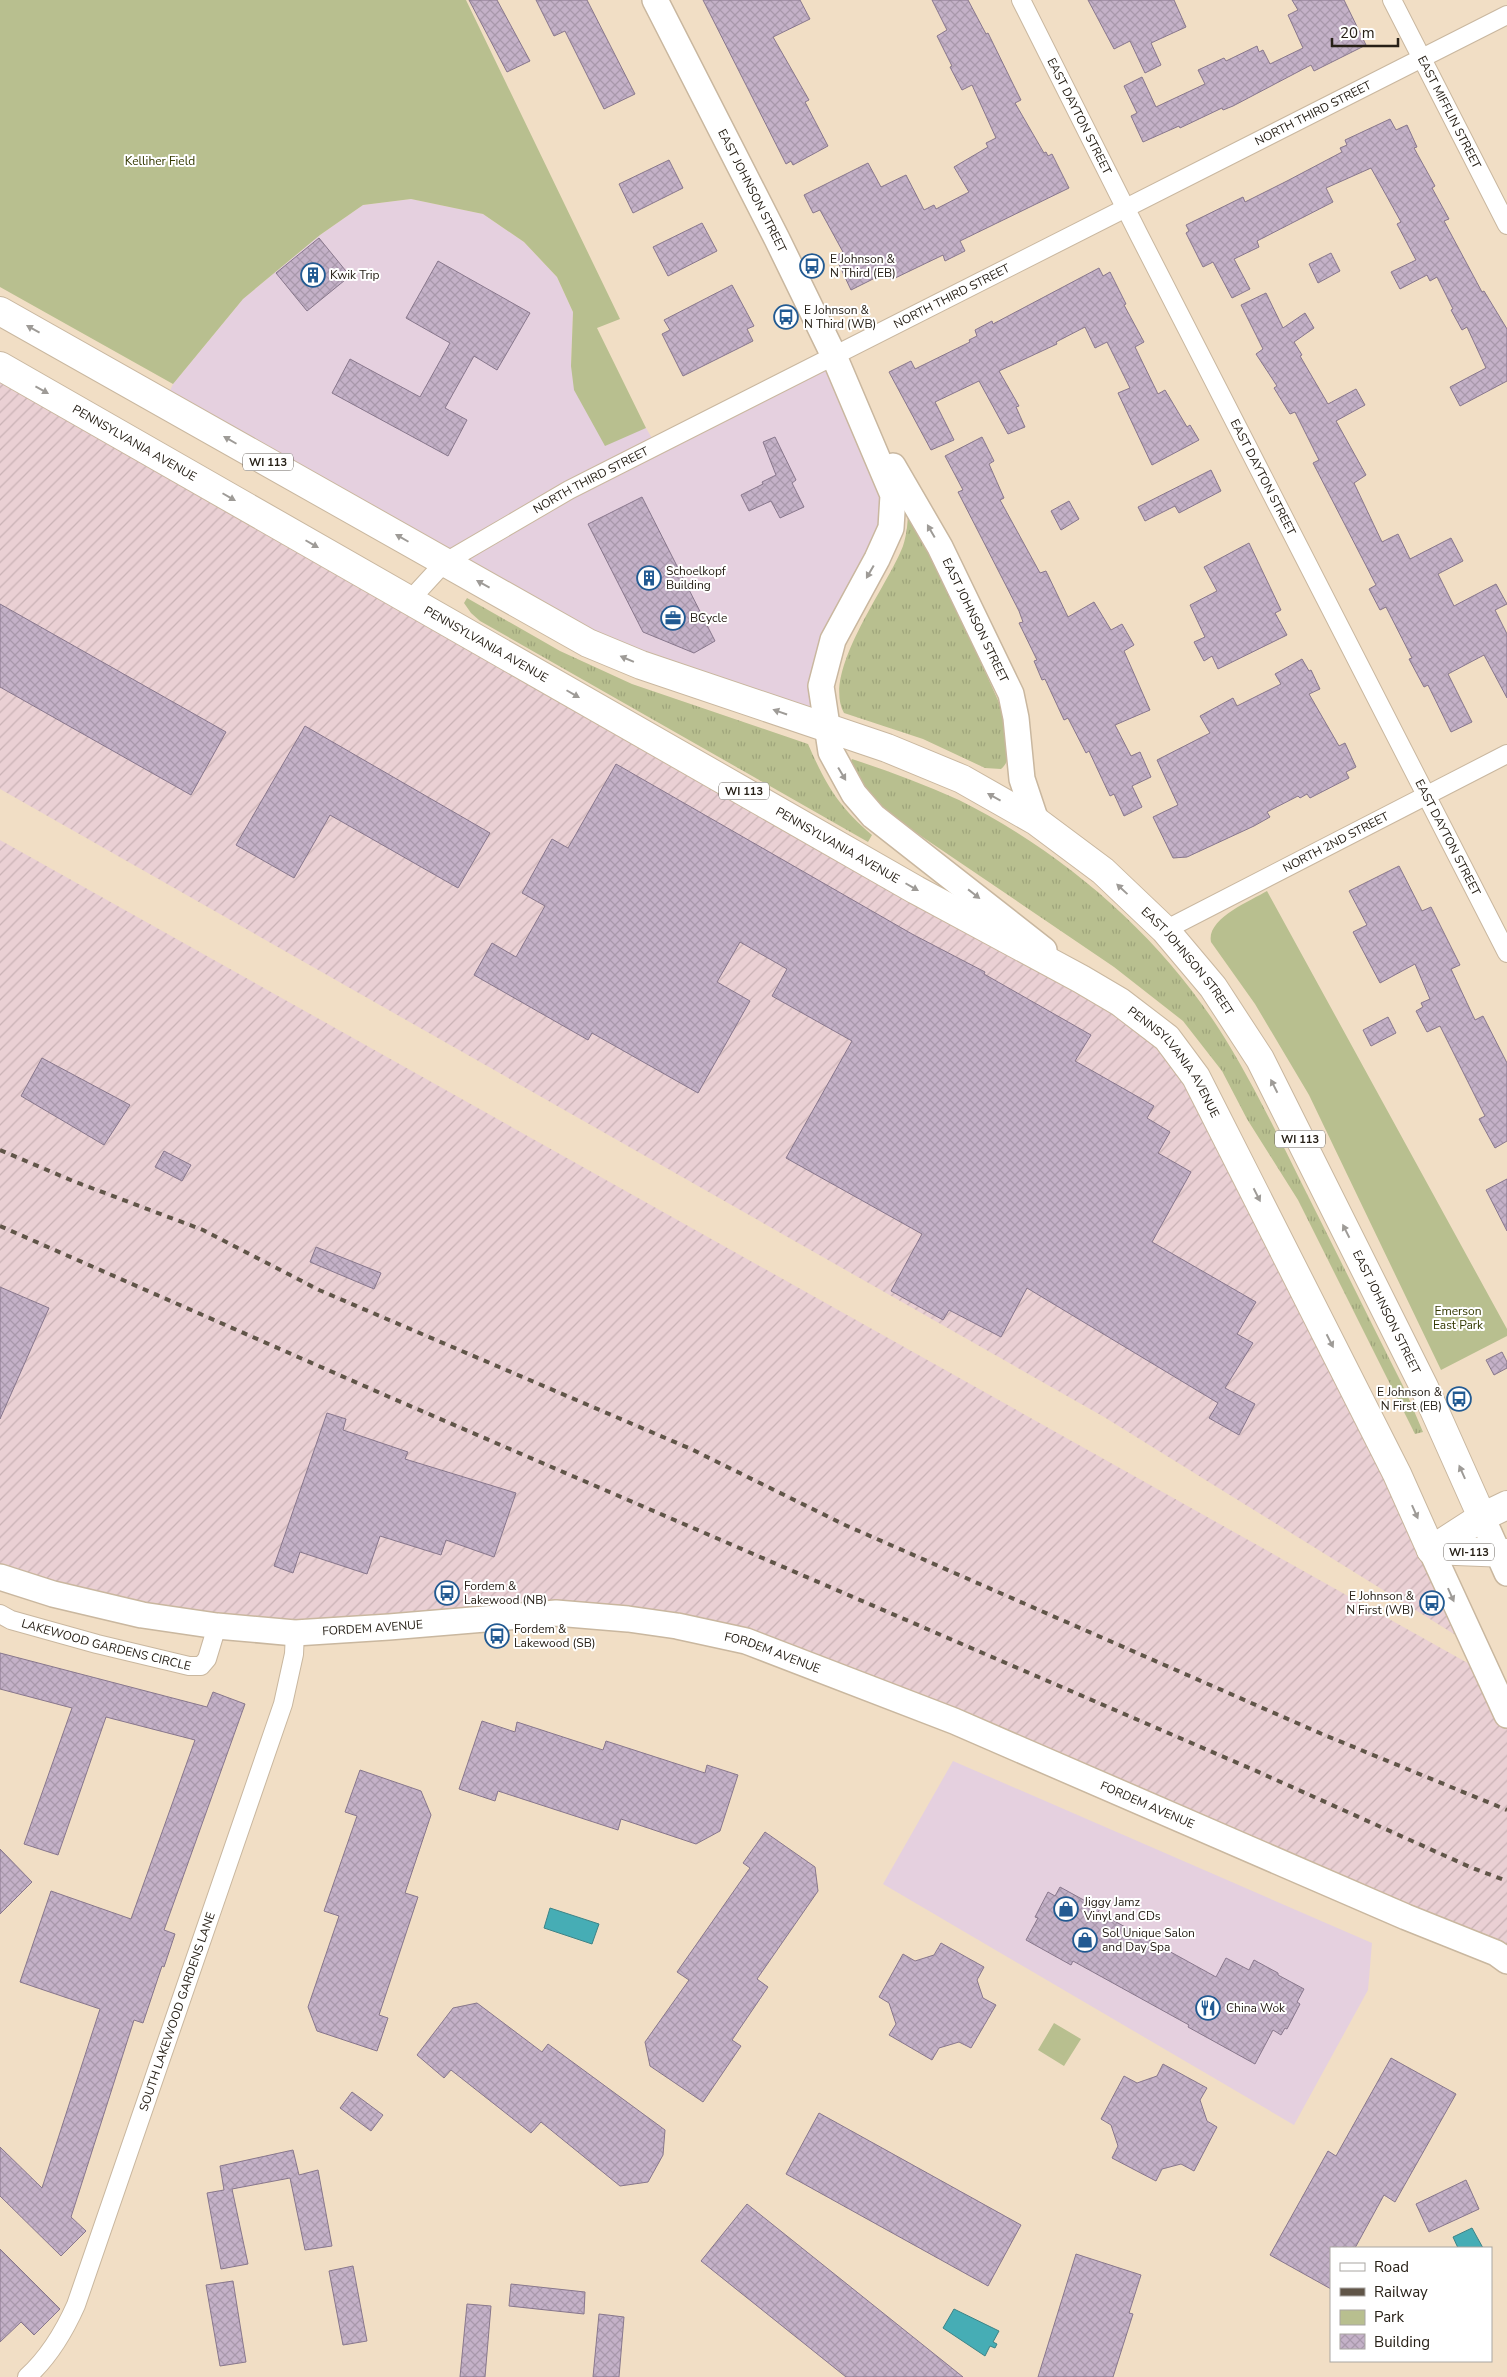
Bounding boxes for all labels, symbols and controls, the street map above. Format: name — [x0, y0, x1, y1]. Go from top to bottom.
scale bar — [1332, 15, 1398, 47]
text: 20 m — [1340, 23, 1375, 43]
street label: EAST MIFFLIN STREET — [1414, 53, 1485, 172]
street label: EAST DAYTON STREET — [1043, 55, 1116, 178]
street label: NORTH THIRD STREET — [1252, 77, 1375, 149]
street label: EAST JOHNSON STREET — [714, 126, 791, 256]
park label: Kelliher Field — [125, 153, 195, 169]
place label: E Johnson & N Third (EB) — [830, 251, 896, 281]
bus stop icon: E Johnson & N Third (EB) — [799, 253, 825, 279]
street label: NORTH THIRD STREET — [891, 260, 1013, 332]
building icon: Kwik Trip — [300, 262, 326, 288]
place label: Kwik Trip — [330, 267, 380, 283]
place label: E Johnson & N Third (WB) — [804, 302, 876, 332]
bus stop icon: E Johnson & N Third (WB) — [773, 304, 799, 330]
one-way arrow — [26, 325, 39, 334]
one-way arrow — [35, 386, 50, 394]
street label: PENNSYLVANIA AVENUE — [70, 401, 199, 485]
street label: EAST DAYTON STREET — [1227, 416, 1300, 539]
one-way arrow — [224, 436, 237, 445]
street label: NORTH THIRD STREET — [530, 443, 652, 517]
road number: WI 113 — [243, 454, 293, 471]
one-way arrow — [223, 492, 236, 501]
one-way arrow — [926, 525, 935, 538]
one-way arrow — [395, 534, 408, 543]
one-way arrow — [305, 539, 318, 548]
street label: EAST JOHNSON STREET — [939, 555, 1013, 686]
place label: Schoelkopf Building — [666, 563, 727, 593]
building icon: Schoelkopf Building — [636, 565, 662, 591]
one-way arrow — [865, 566, 874, 579]
one-way arrow — [475, 580, 490, 588]
street label: PENNSYLVANIA AVENUE — [421, 602, 551, 686]
office icon: BCycle — [660, 605, 686, 631]
place label: BCycle — [690, 610, 727, 626]
one-way arrow — [619, 655, 634, 663]
one-way arrow — [566, 690, 581, 698]
one-way arrow — [772, 708, 787, 716]
one-way arrow — [838, 767, 847, 780]
street label: EAST DAYTON STREET — [1411, 777, 1485, 899]
road number: WI 113 — [719, 782, 769, 799]
one-way arrow — [987, 793, 1000, 802]
street label: PENNSYLVANIA AVENUE — [773, 803, 903, 887]
street label: NORTH 2ND STREET — [1280, 808, 1392, 876]
one-way arrow — [905, 883, 920, 891]
one-way arrow — [1116, 883, 1128, 895]
one-way arrow — [967, 889, 980, 900]
street label: EAST JOHNSON STREET — [1138, 904, 1238, 1019]
street label: PENNSYLVANIA AVENUE — [1124, 1003, 1223, 1120]
one-way arrow — [1270, 1079, 1278, 1093]
road number: WI 113 — [1275, 1130, 1325, 1148]
one-way arrow — [1253, 1188, 1261, 1203]
one-way arrow — [1342, 1224, 1350, 1239]
street label: EAST JOHNSON STREET — [1349, 1247, 1424, 1377]
park label: Emerson East Park — [1433, 1303, 1484, 1333]
one-way arrow — [1326, 1333, 1334, 1348]
place label: E Johnson & N First (EB) — [1377, 1384, 1443, 1414]
bus stop icon: E Johnson & N First (EB) — [1446, 1386, 1472, 1412]
one-way arrow — [1458, 1465, 1466, 1479]
one-way arrow — [1411, 1505, 1419, 1519]
road number: WI-113 — [1444, 1544, 1494, 1560]
place label: Fordem & Lakewood (NB) — [464, 1578, 547, 1608]
bus stop icon: Fordem & Lakewood (NB) — [434, 1580, 460, 1606]
place label: E Johnson & N First (WB) — [1346, 1588, 1415, 1618]
one-way arrow — [1448, 1588, 1456, 1602]
bus stop icon: E Johnson & N First (WB) — [1419, 1590, 1445, 1616]
street label: LAKEWOOD GARDENS CIRCLE — [20, 1615, 193, 1674]
street label: FORDEM AVENUE — [322, 1616, 424, 1639]
place label: Fordem & Lakewood (SB) — [514, 1621, 596, 1651]
bus stop icon: Fordem & Lakewood (SB) — [484, 1623, 510, 1649]
street label: FORDEM AVENUE — [723, 1629, 823, 1677]
street label: FORDEM AVENUE — [1098, 1777, 1197, 1832]
place label: Jiggy Jamz Vinyl and CDs — [1083, 1894, 1161, 1924]
shop icon: Jiggy Jamz Vinyl and CDs — [1053, 1896, 1079, 1922]
street label: SOUTH LAKEWOOD GARDENS LANE — [135, 1910, 219, 2113]
place label: Sol Unique Salon and Day Spa — [1102, 1925, 1195, 1955]
shop icon: Sol Unique Salon and Day Spa — [1072, 1927, 1098, 1953]
restaurant icon: China Wok — [1195, 1995, 1221, 2021]
place label: China Wok — [1226, 2000, 1286, 2016]
legend — [1330, 2247, 1492, 2362]
text: Road — [1374, 2257, 1409, 2277]
text: Railway — [1374, 2282, 1428, 2302]
text: Park — [1374, 2307, 1404, 2327]
text: Building — [1374, 2332, 1430, 2352]

